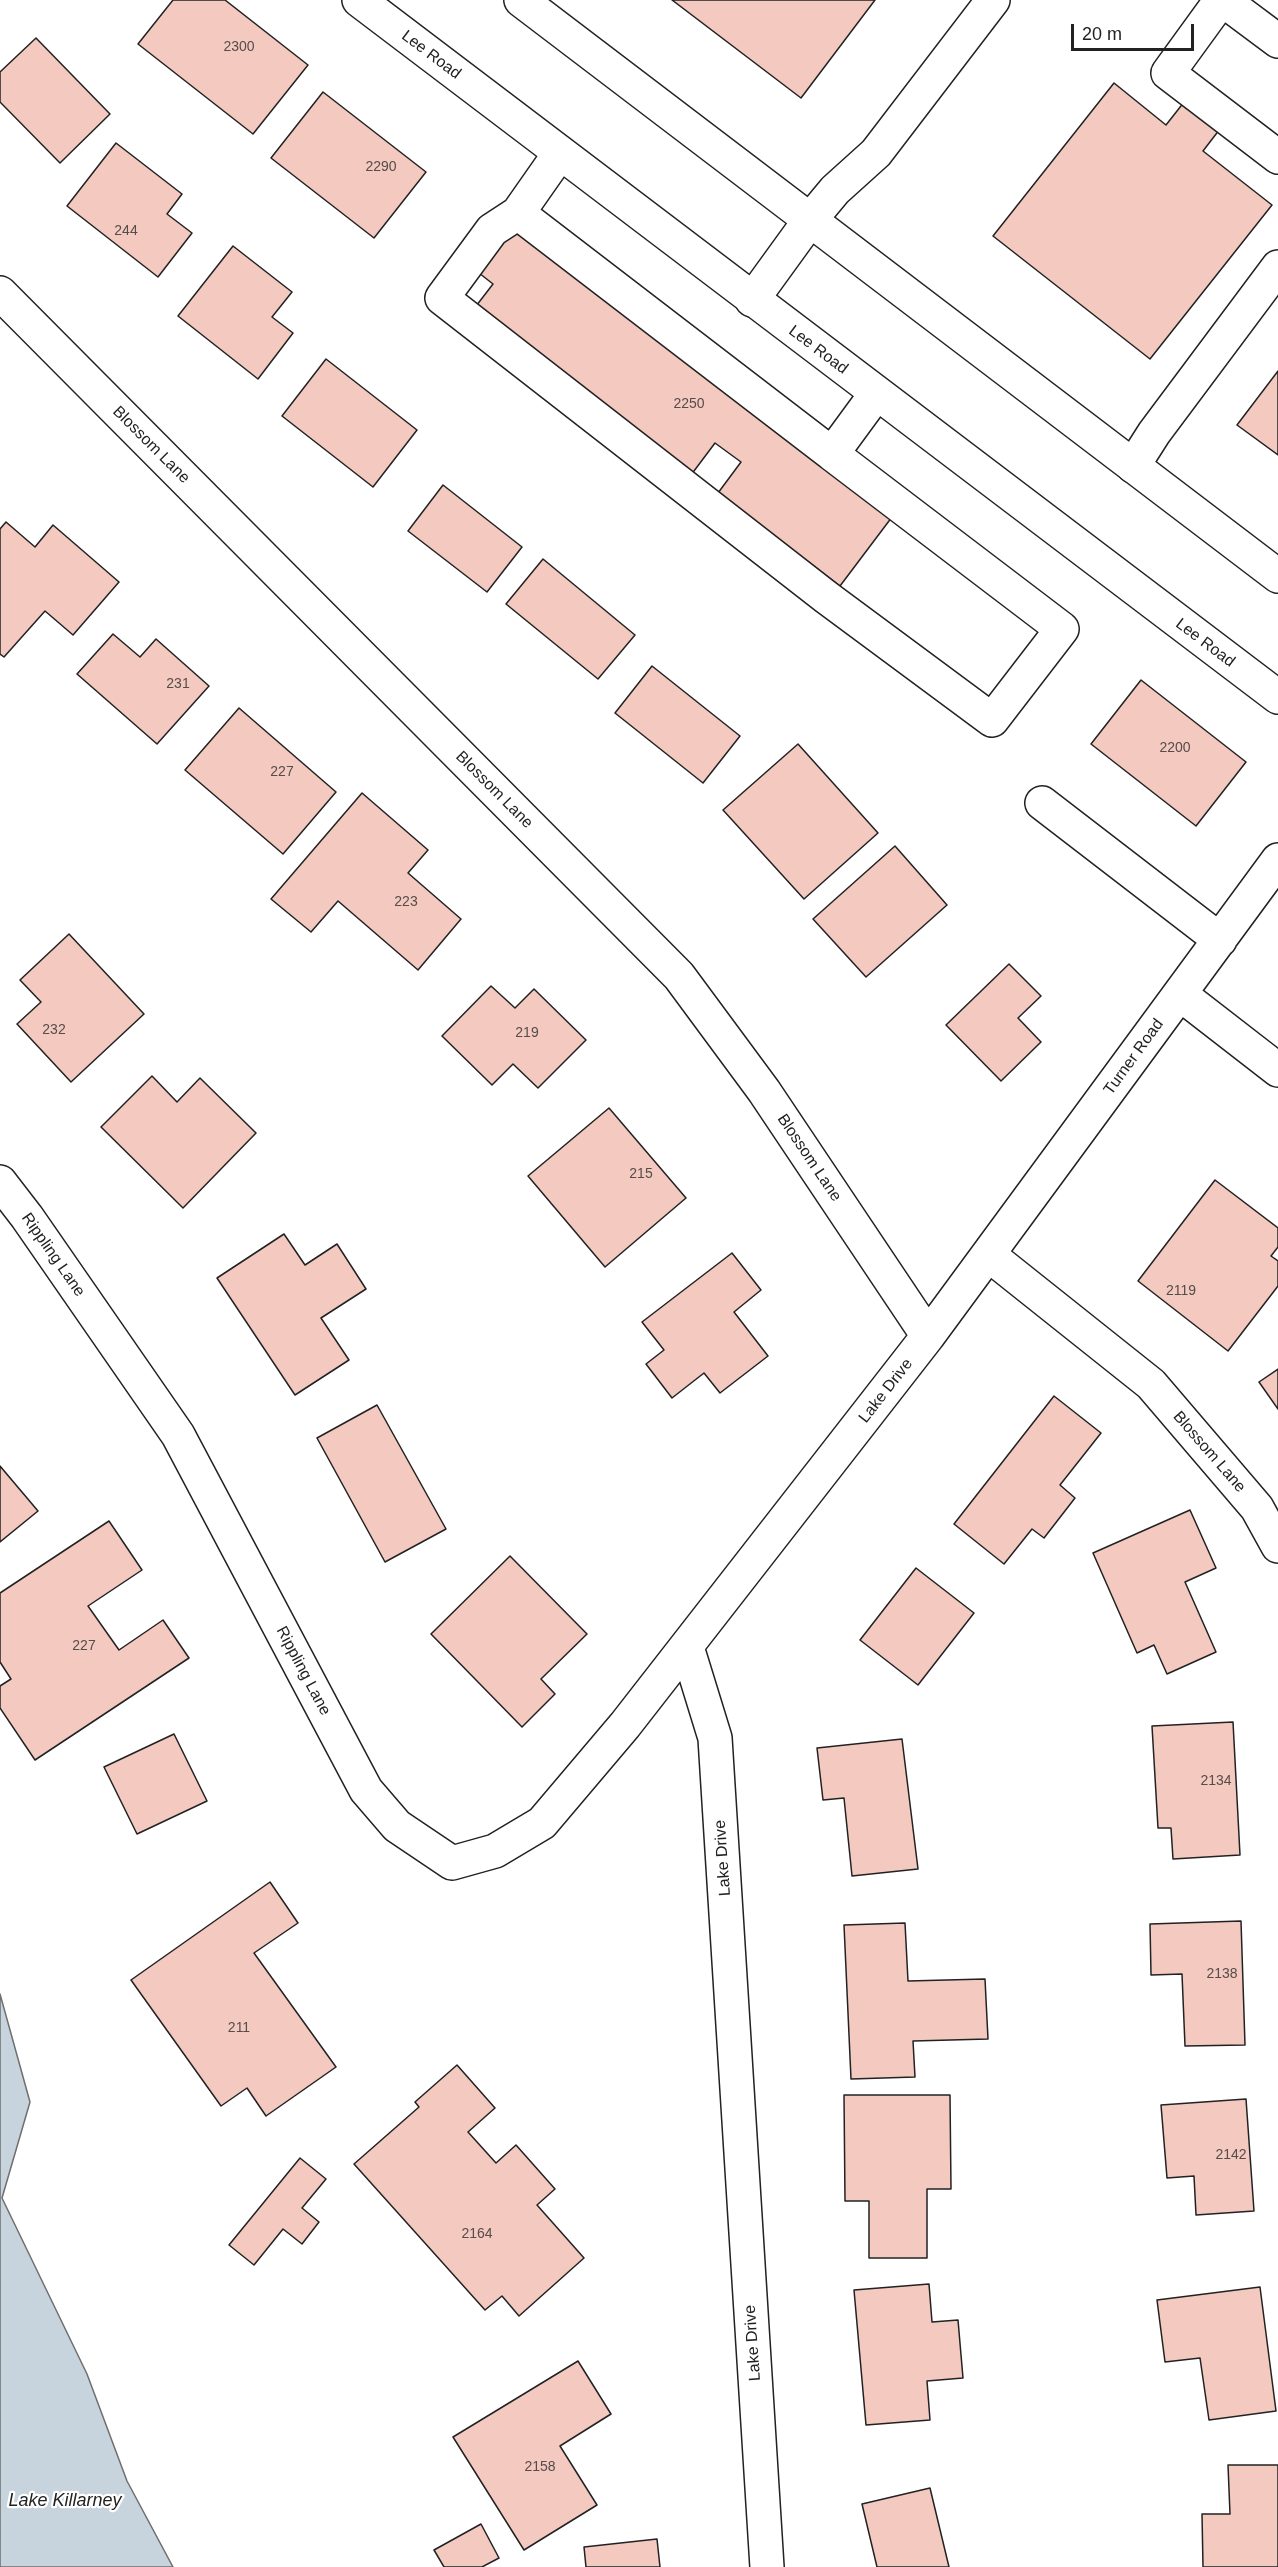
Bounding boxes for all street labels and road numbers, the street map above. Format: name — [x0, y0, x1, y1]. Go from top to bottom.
street label: Lee Road — [398, 26, 464, 84]
street label: Lee Road — [785, 321, 851, 379]
street label: Blossom Lane — [108, 402, 194, 488]
street label: Lee Road — [1172, 614, 1238, 672]
street label: Blossom Lane — [451, 747, 537, 833]
street label: Turner Road — [1100, 1015, 1168, 1099]
street label: Blossom Lane — [773, 1111, 845, 1205]
street label: Rippling Lane — [17, 1209, 89, 1301]
street label: Lake Drive — [855, 1355, 917, 1427]
street label: Blossom Lane — [1168, 1407, 1250, 1497]
street label: Rippling Lane — [272, 1623, 334, 1719]
street label: Lake Drive — [711, 1819, 735, 1897]
street label: Lake Drive — [741, 2304, 765, 2382]

